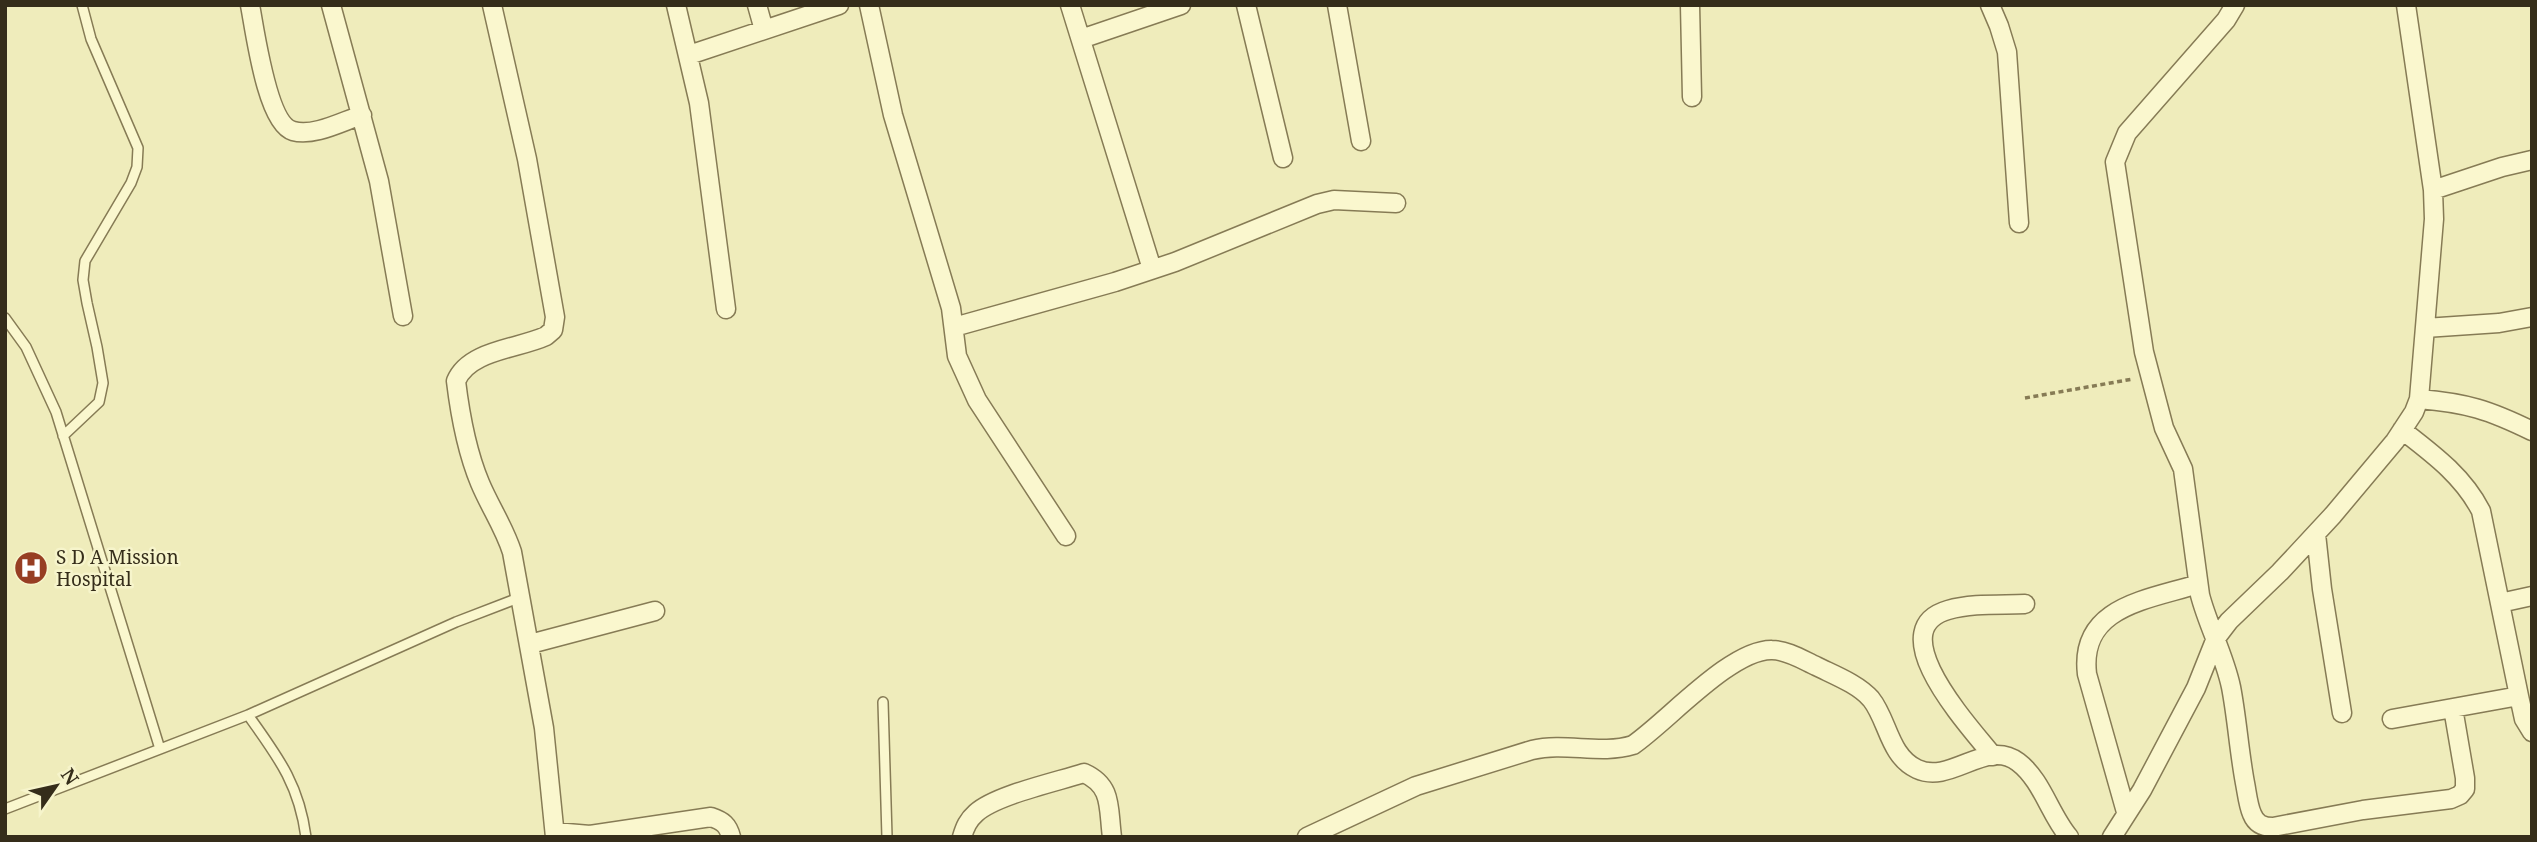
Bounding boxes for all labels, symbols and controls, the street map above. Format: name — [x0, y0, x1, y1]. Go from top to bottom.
place label: S D A Mission Hospital — [56, 544, 179, 592]
hospital icon: S D A Mission Hospital — [12, 549, 50, 587]
north arrow — [21, 751, 91, 821]
text: N — [55, 763, 85, 790]

